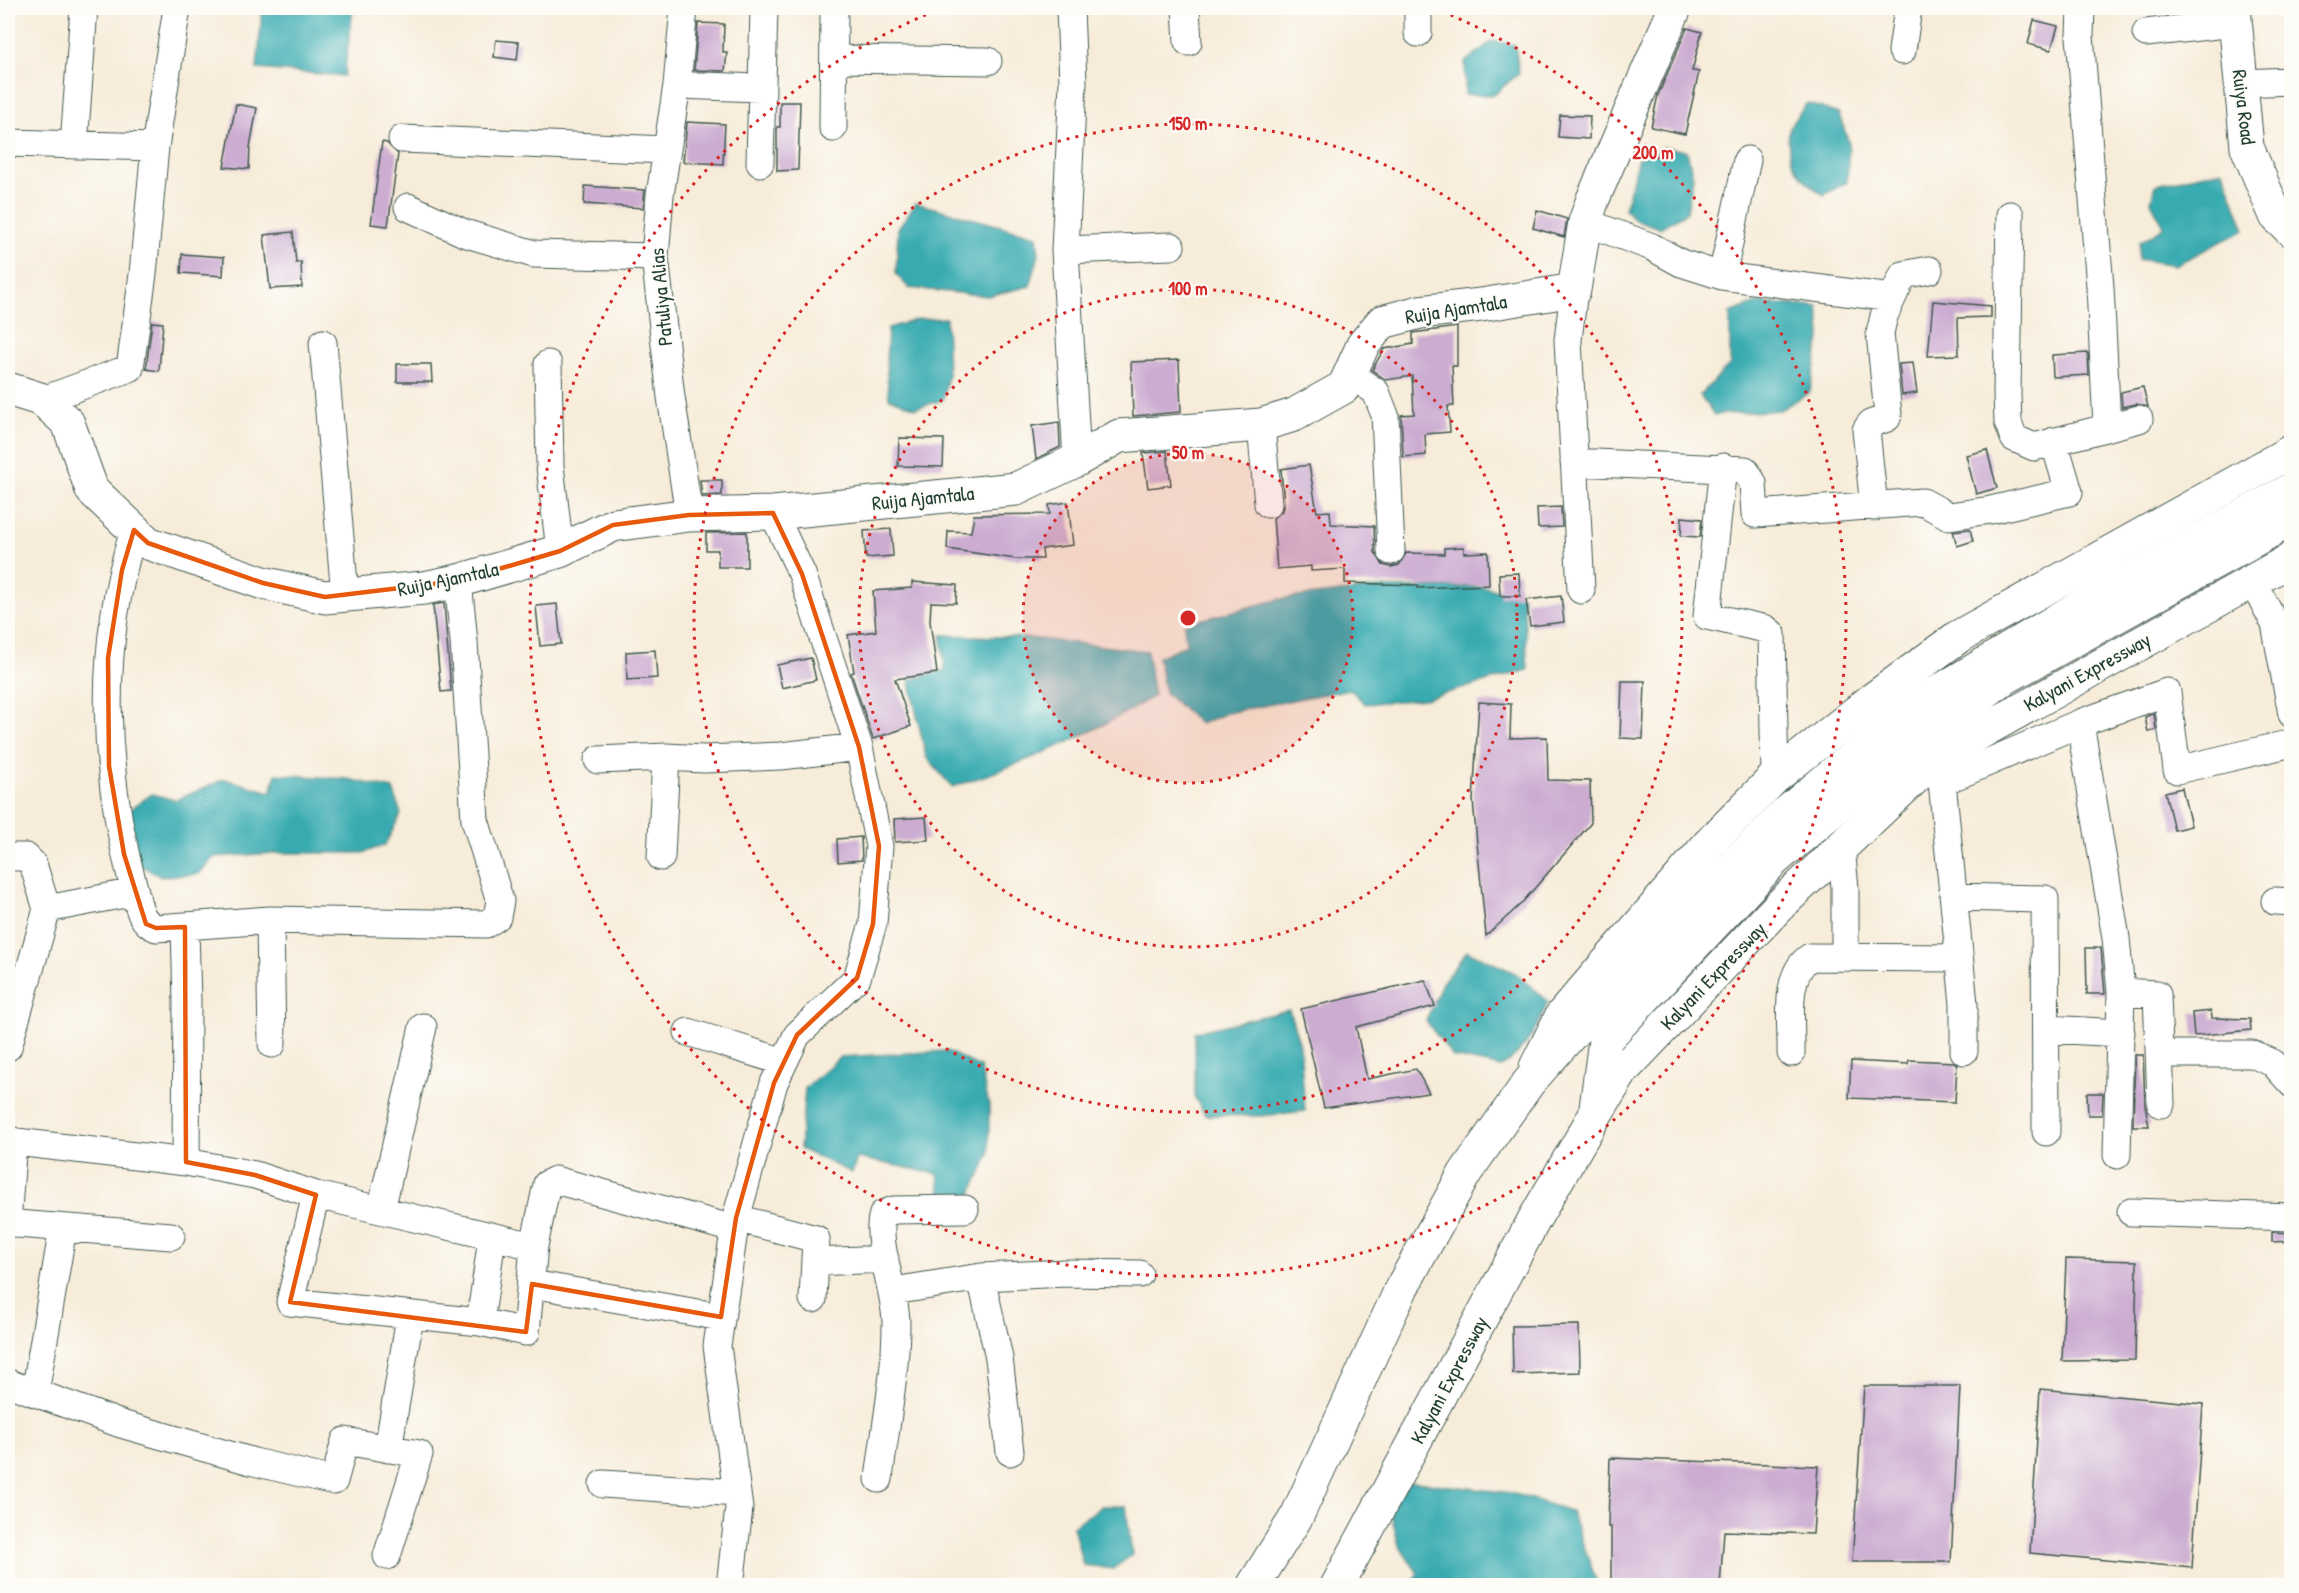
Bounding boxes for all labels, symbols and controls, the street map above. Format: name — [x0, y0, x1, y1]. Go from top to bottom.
street label: Ruiya Road — [2227, 68, 2263, 146]
text: 150 m — [1169, 111, 1207, 136]
text: 200 m — [1633, 140, 1673, 165]
street label: Patuliya Alias — [643, 247, 678, 347]
text: 100 m — [1168, 276, 1208, 301]
street label: Ruija Ajamtala — [1403, 287, 1509, 330]
text: 50 m — [1172, 440, 1204, 465]
street label: Ruija Ajamtala — [871, 479, 975, 516]
street label: Ruija Ajamtala — [395, 555, 501, 602]
centre of rings — [1178, 608, 1198, 628]
street label: Kalyani Expressway — [2019, 626, 2155, 718]
street label: Kalyani Expressway — [1654, 916, 1771, 1036]
street label: Kalyani Expressway — [1404, 1311, 1494, 1448]

